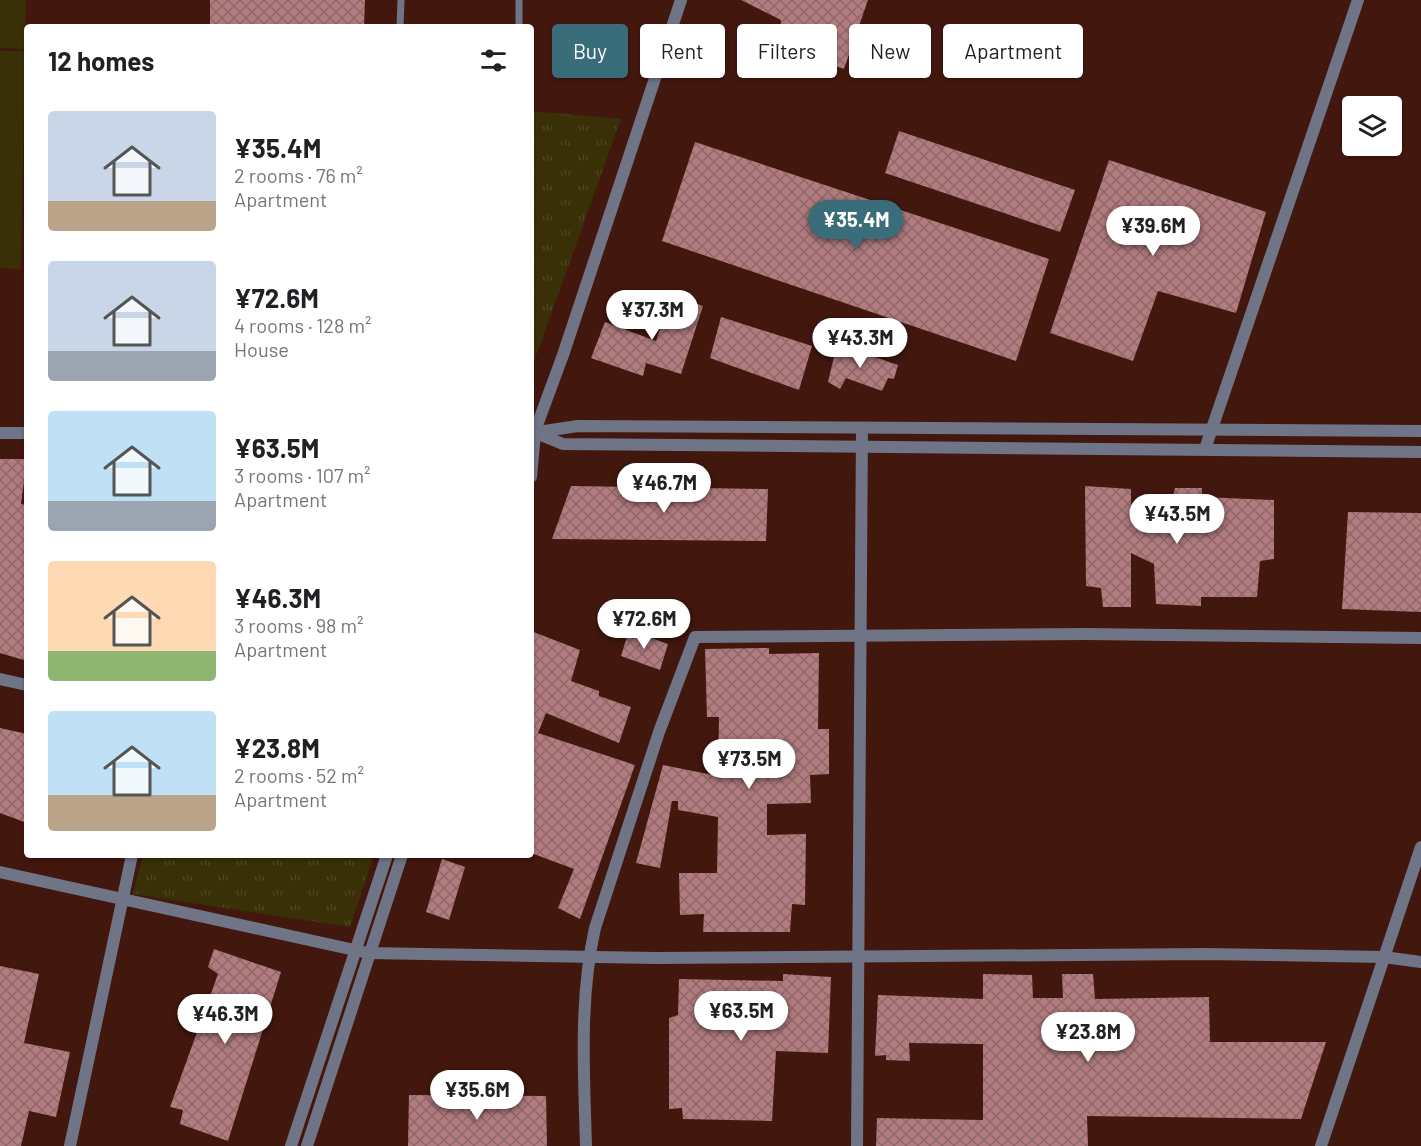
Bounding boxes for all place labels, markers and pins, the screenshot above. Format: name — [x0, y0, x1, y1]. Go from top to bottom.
pin: ¥35.4M — [807, 200, 905, 251]
pin: ¥39.6M — [1104, 206, 1202, 257]
pin: ¥37.3M — [603, 290, 701, 341]
pin: ¥43.3M — [811, 318, 909, 369]
pin: ¥46.7M — [615, 463, 713, 514]
pin: ¥43.5M — [1128, 494, 1226, 545]
pin: ¥72.6M — [595, 599, 693, 650]
pin: ¥73.5M — [700, 739, 798, 790]
pin: ¥63.5M — [692, 991, 790, 1042]
pin: ¥46.3M — [176, 994, 274, 1045]
pin: ¥23.8M — [1039, 1012, 1137, 1063]
pin: ¥35.6M — [428, 1070, 526, 1121]

